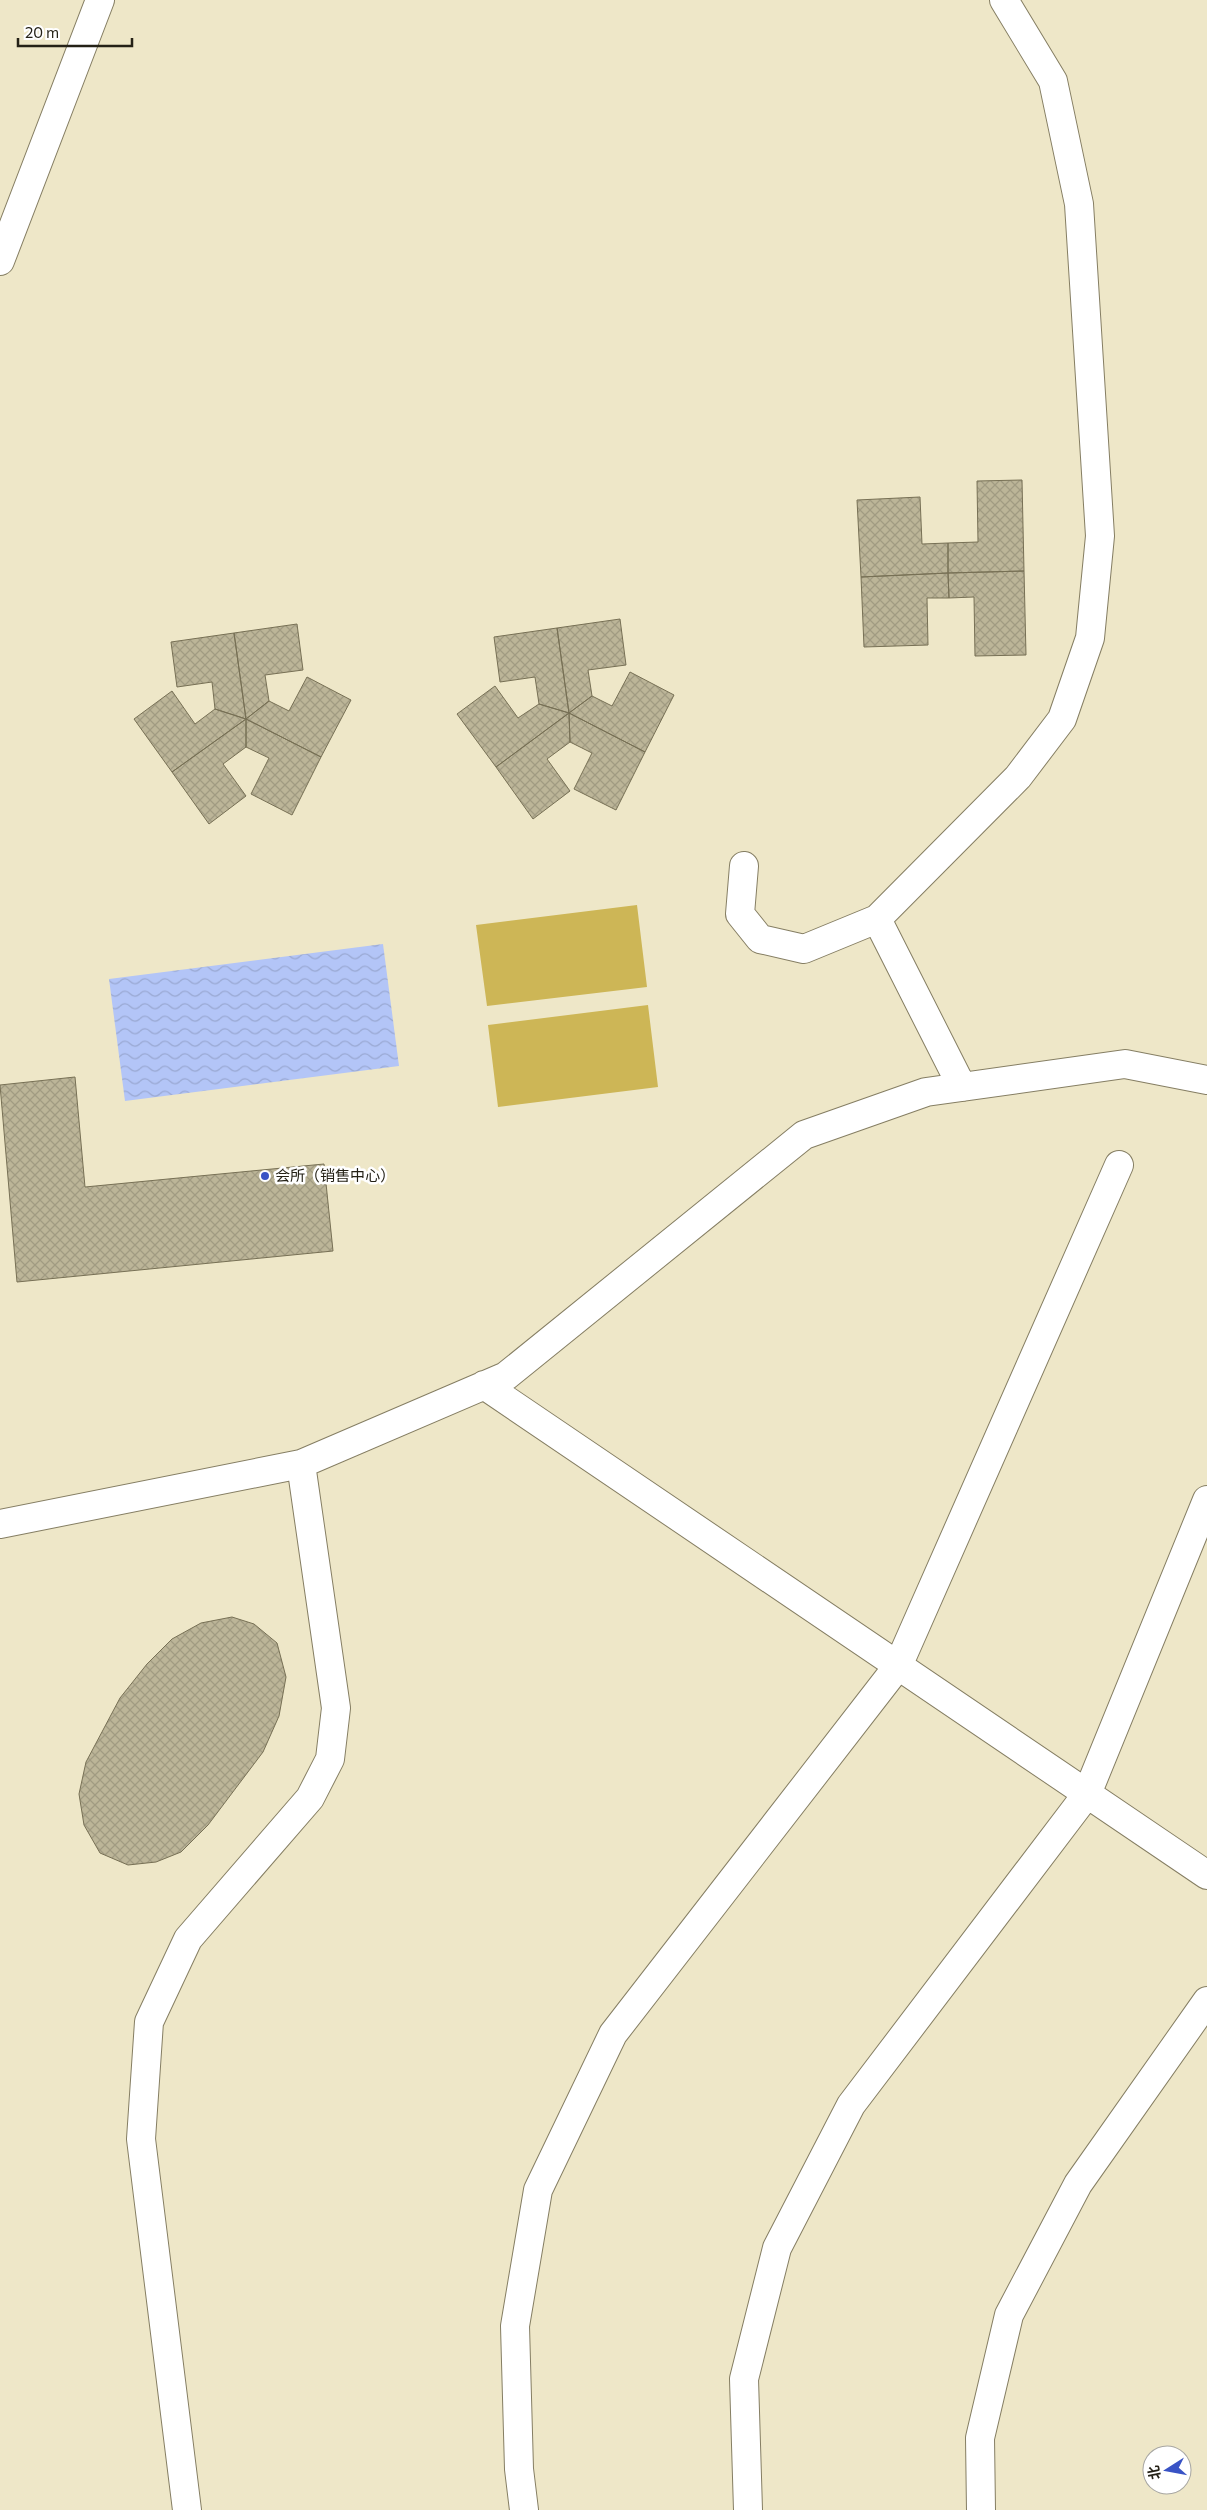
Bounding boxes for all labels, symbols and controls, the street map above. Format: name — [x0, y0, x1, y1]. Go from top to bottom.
scale bar — [18, 15, 131, 47]
text: 20 m — [25, 23, 59, 41]
place label: 会所（销售中心） — [275, 1166, 395, 1184]
marker: 会所（销售中心） — [259, 1170, 271, 1182]
north arrow — [1142, 2445, 1192, 2495]
text: 北 — [1144, 2464, 1163, 2481]

